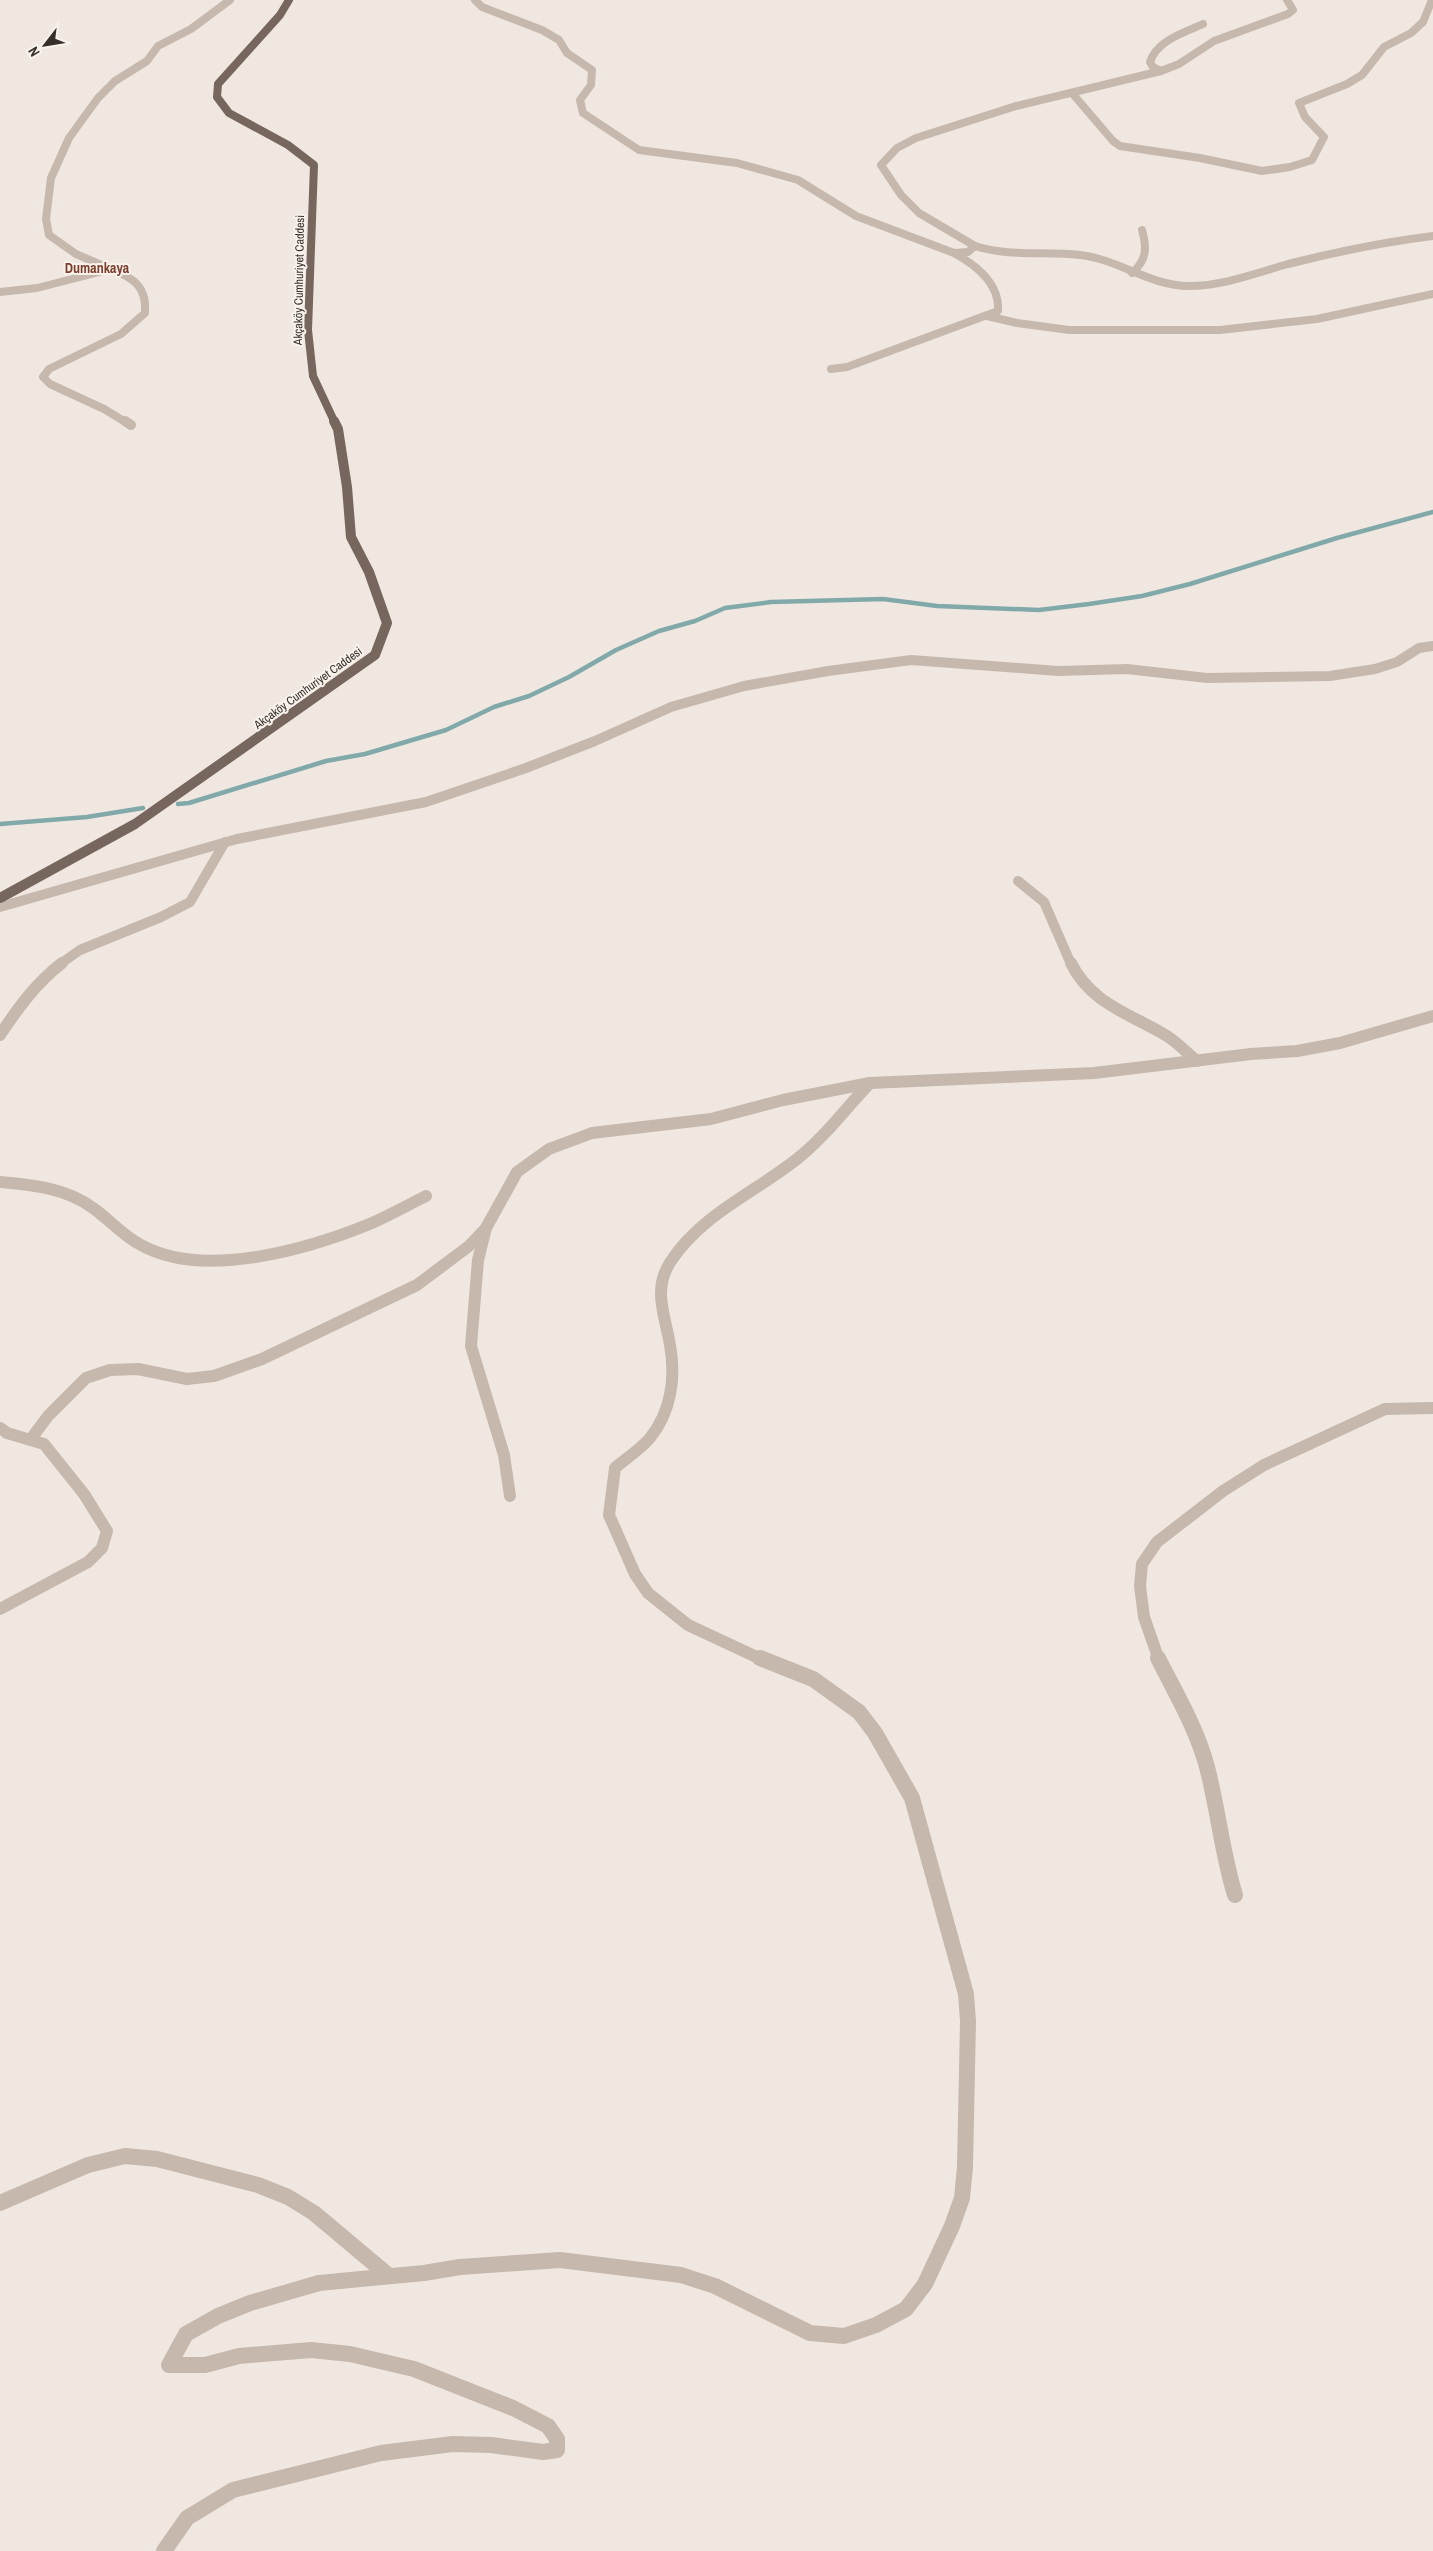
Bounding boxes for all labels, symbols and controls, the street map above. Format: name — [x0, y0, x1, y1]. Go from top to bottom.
north arrow — [20, 20, 70, 70]
text: N — [24, 44, 44, 60]
street label: Akçaköy Cumhuriyet Caddesi — [290, 215, 308, 346]
district label: Dumankaya — [65, 259, 130, 277]
street label: Akçaköy Cumhuriyet Caddesi — [250, 643, 365, 733]

